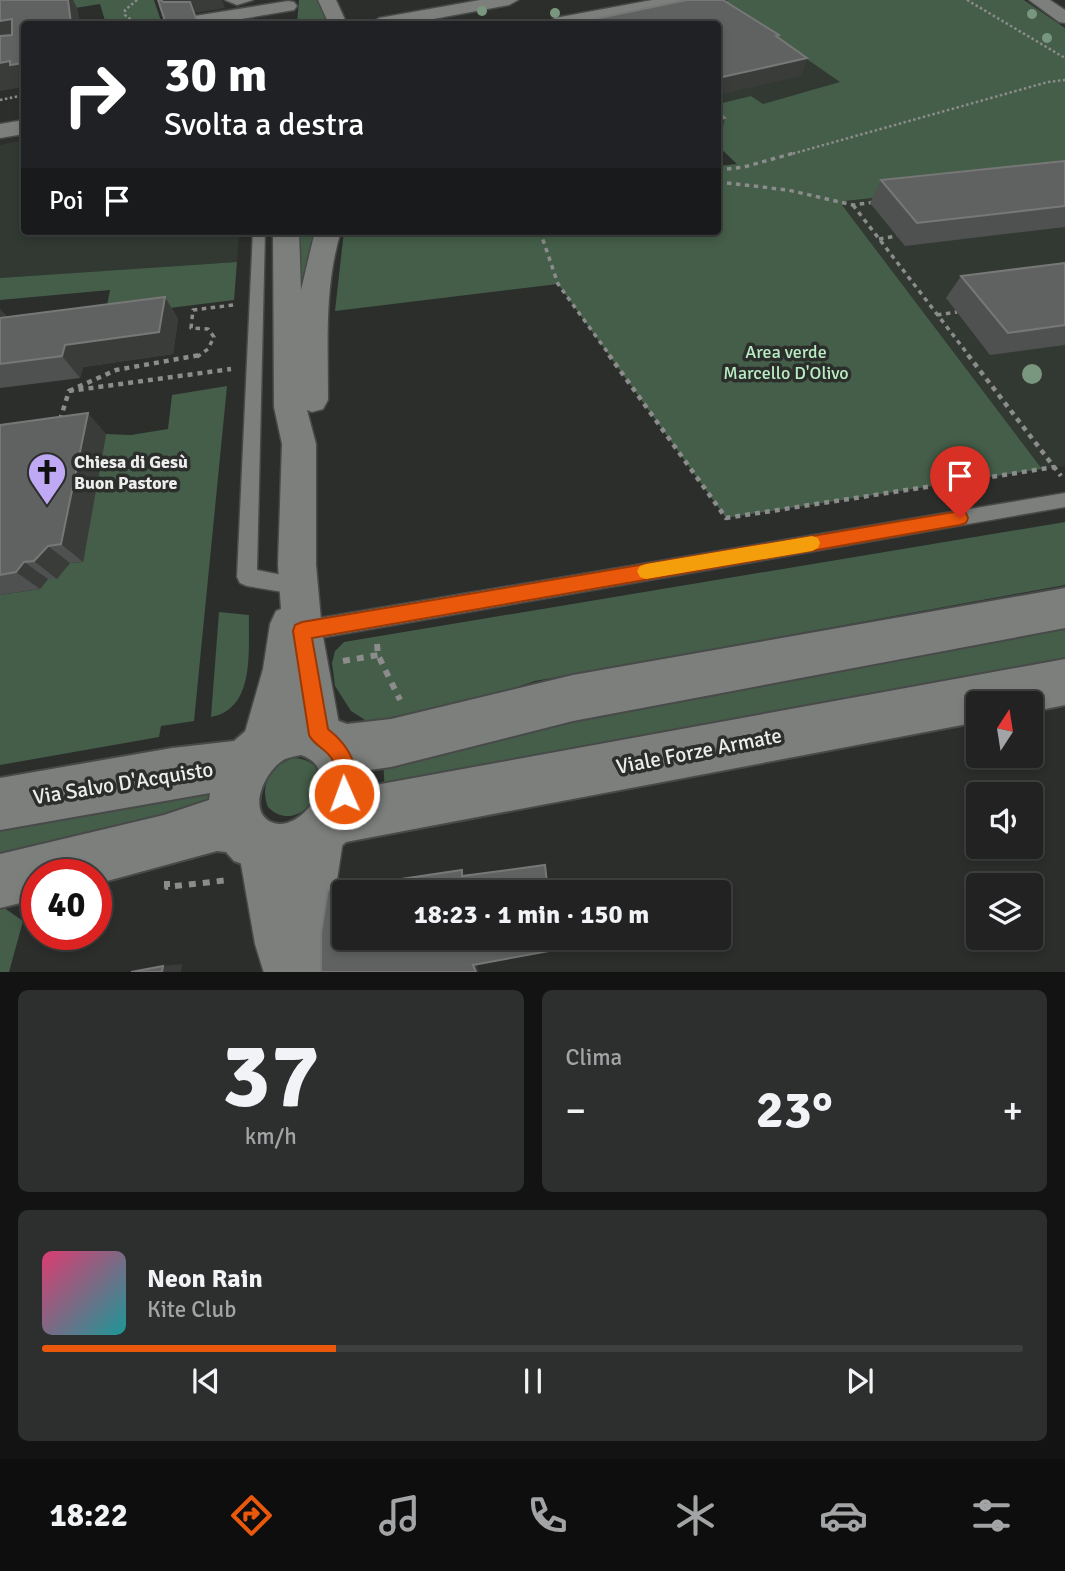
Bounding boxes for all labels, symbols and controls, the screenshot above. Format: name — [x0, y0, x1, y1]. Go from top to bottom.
text: 30 m — [164, 45, 267, 105]
icon: right — [49, 49, 140, 140]
text: Svolta a destra — [164, 105, 364, 144]
icon: arrive — [98, 182, 136, 220]
text: Poi — [49, 185, 84, 217]
park label: Area verde Marcello D'Olivo — [723, 341, 849, 384]
pin — [930, 446, 990, 518]
church icon: Chiesa di Gesù Buon Pastore — [26, 451, 68, 506]
place label: Chiesa di Gesù Buon Pastore — [74, 451, 188, 494]
icon: arrive — [941, 457, 979, 495]
north arrow — [966, 691, 1043, 768]
map controls — [966, 691, 1043, 950]
street label: Viale Forze Armate — [614, 722, 784, 780]
street label: Via Salvo D'Acquisto — [31, 756, 215, 810]
position arrow — [307, 757, 381, 831]
button: sound — [966, 782, 1043, 859]
speed limit sign: 40 — [21, 859, 112, 950]
button: layers — [966, 873, 1043, 950]
text: 18:23 · 1 min · 150 m — [414, 899, 649, 931]
text: 37 — [222, 1020, 320, 1133]
text: Clima — [566, 1043, 622, 1072]
text: 23° — [756, 1078, 833, 1142]
text: − — [566, 1087, 586, 1134]
text: + — [1002, 1087, 1023, 1134]
text: km/h — [245, 1122, 297, 1151]
text: Neon Rain — [147, 1263, 263, 1295]
text: Kite Club — [147, 1295, 236, 1324]
icon: previous — [187, 1362, 225, 1400]
icon: pause — [514, 1362, 552, 1400]
icon: next — [841, 1362, 879, 1400]
icon: directions — [227, 1491, 276, 1540]
icon: music — [375, 1491, 424, 1540]
icon: phone — [523, 1491, 572, 1540]
icon: climate — [671, 1491, 720, 1540]
icon: car — [819, 1491, 868, 1540]
icon: filters — [967, 1491, 1016, 1540]
text: 18:22 — [49, 1496, 128, 1535]

